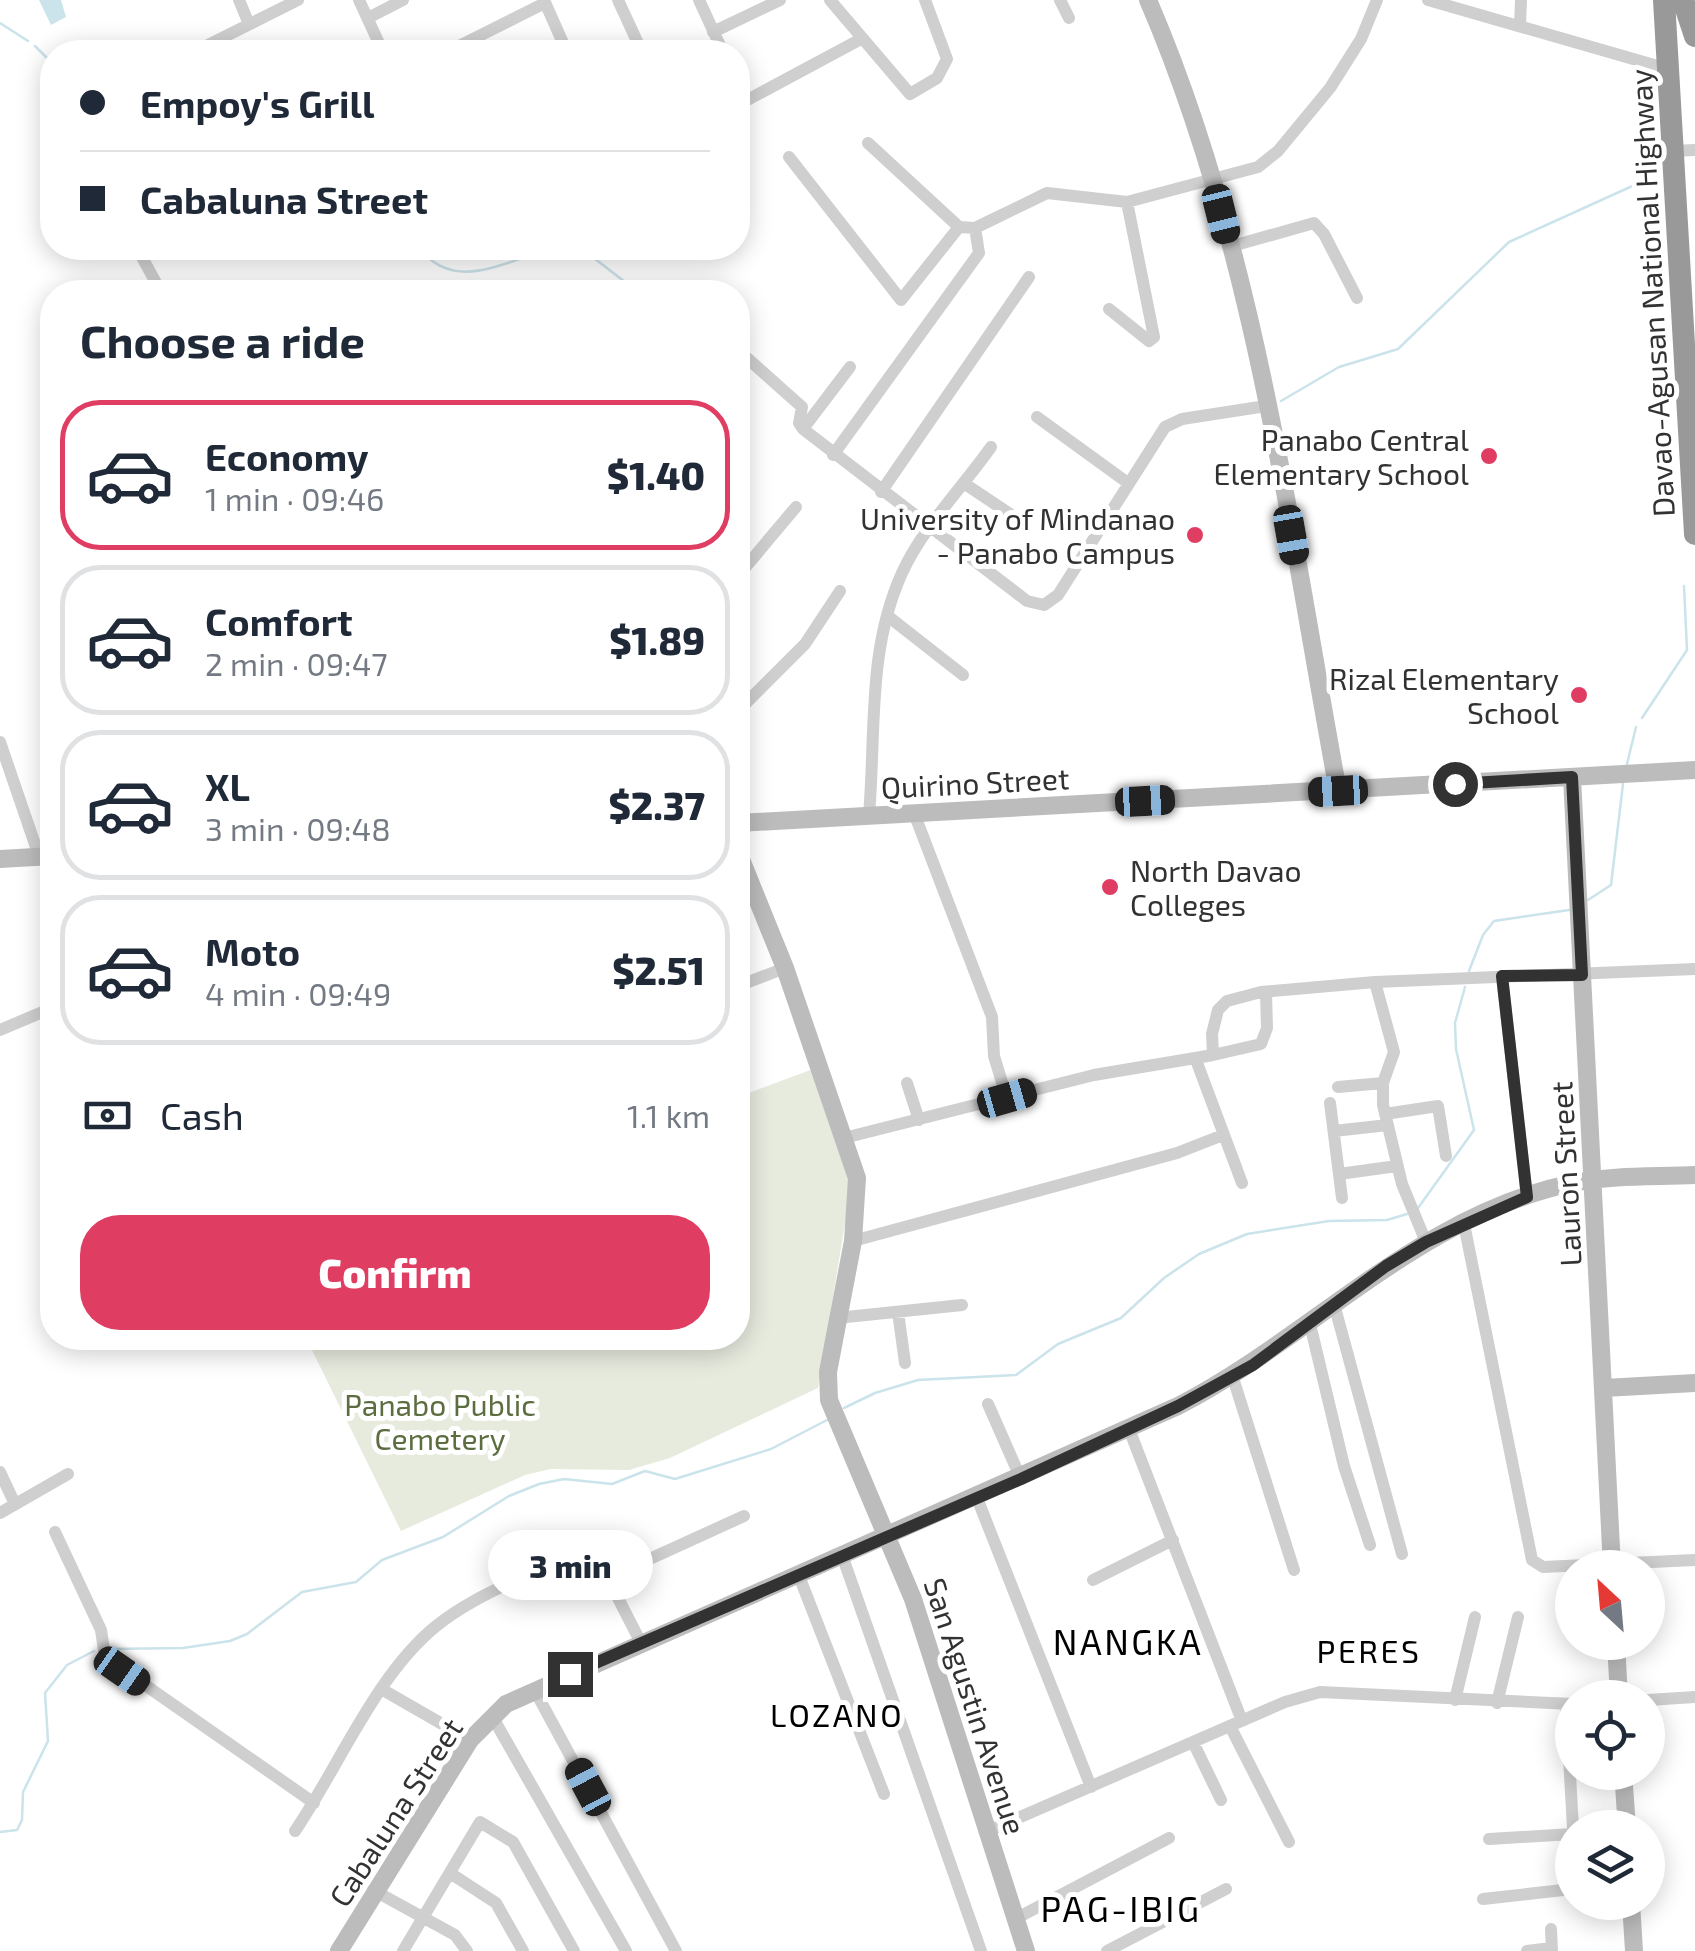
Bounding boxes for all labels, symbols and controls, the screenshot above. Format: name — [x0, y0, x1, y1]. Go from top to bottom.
street label: Davao-Agusan National Highway — [1621, 68, 1681, 518]
text: Empoy's Grill — [140, 80, 375, 126]
text: Cabaluna Street — [140, 176, 428, 222]
car — [1199, 181, 1243, 247]
text: Choose a ride — [80, 313, 365, 367]
place label: Panabo Central Elementary School — [1214, 421, 1469, 491]
icon: car — [85, 430, 175, 520]
text: Economy — [205, 433, 369, 479]
marker: Panabo Central Elementary School — [1478, 445, 1500, 467]
text: $1.40 — [607, 452, 705, 498]
text: 1 min · 09:46 — [205, 479, 384, 517]
place label: University of Mindanao - Panabo Campus — [860, 500, 1175, 570]
car — [1271, 503, 1311, 567]
marker: University of Mindanao - Panabo Campus — [1184, 524, 1206, 546]
icon: car — [85, 595, 175, 685]
text: Comfort — [205, 598, 353, 644]
text: $1.89 — [609, 617, 705, 663]
text: 2 min · 09:47 — [205, 644, 388, 682]
place label: Rizal Elementary School — [1329, 660, 1559, 730]
marker: Rizal Elementary School — [1568, 684, 1590, 706]
street label: Quirino Street — [880, 759, 1070, 805]
icon: car — [85, 760, 175, 850]
route start — [1433, 762, 1478, 807]
text: XL — [205, 763, 250, 809]
car — [1307, 774, 1369, 808]
text: $2.37 — [608, 782, 705, 828]
car — [1114, 784, 1176, 818]
text: 3 min · 09:48 — [205, 809, 391, 847]
place label: North Davao Colleges — [1130, 852, 1301, 922]
marker: North Davao Colleges — [1099, 876, 1121, 898]
icon: car — [85, 925, 175, 1015]
text: Moto — [205, 928, 300, 974]
text: $2.51 — [612, 947, 705, 993]
text: 4 min · 09:49 — [205, 974, 391, 1012]
car — [974, 1075, 1040, 1121]
street label: Lauron Street — [1542, 1081, 1588, 1267]
icon: cash — [80, 1088, 135, 1143]
text: Cash — [160, 1092, 244, 1138]
text: 1.1 km — [627, 1096, 710, 1134]
button: Confirm — [80, 1215, 710, 1330]
park label: Panabo Public Cemetery — [344, 1386, 536, 1456]
callout: 3 min — [488, 1529, 652, 1599]
text: 3 min — [529, 1546, 612, 1584]
north arrow — [1555, 1550, 1665, 1660]
map controls — [1555, 1550, 1665, 1920]
street label: San Agustin Avenue — [918, 1573, 1034, 1839]
district label: NANGKA — [1053, 1620, 1203, 1662]
district label: PERES — [1317, 1631, 1421, 1669]
car — [89, 1642, 155, 1700]
route end — [548, 1652, 593, 1697]
button: locate — [1555, 1680, 1665, 1790]
district label: LOZANO — [770, 1695, 904, 1733]
street label: Cabaluna Street — [321, 1711, 469, 1913]
car — [561, 1753, 615, 1821]
button: layers — [1555, 1810, 1665, 1920]
district label: PAG-IBIG — [1041, 1887, 1201, 1929]

